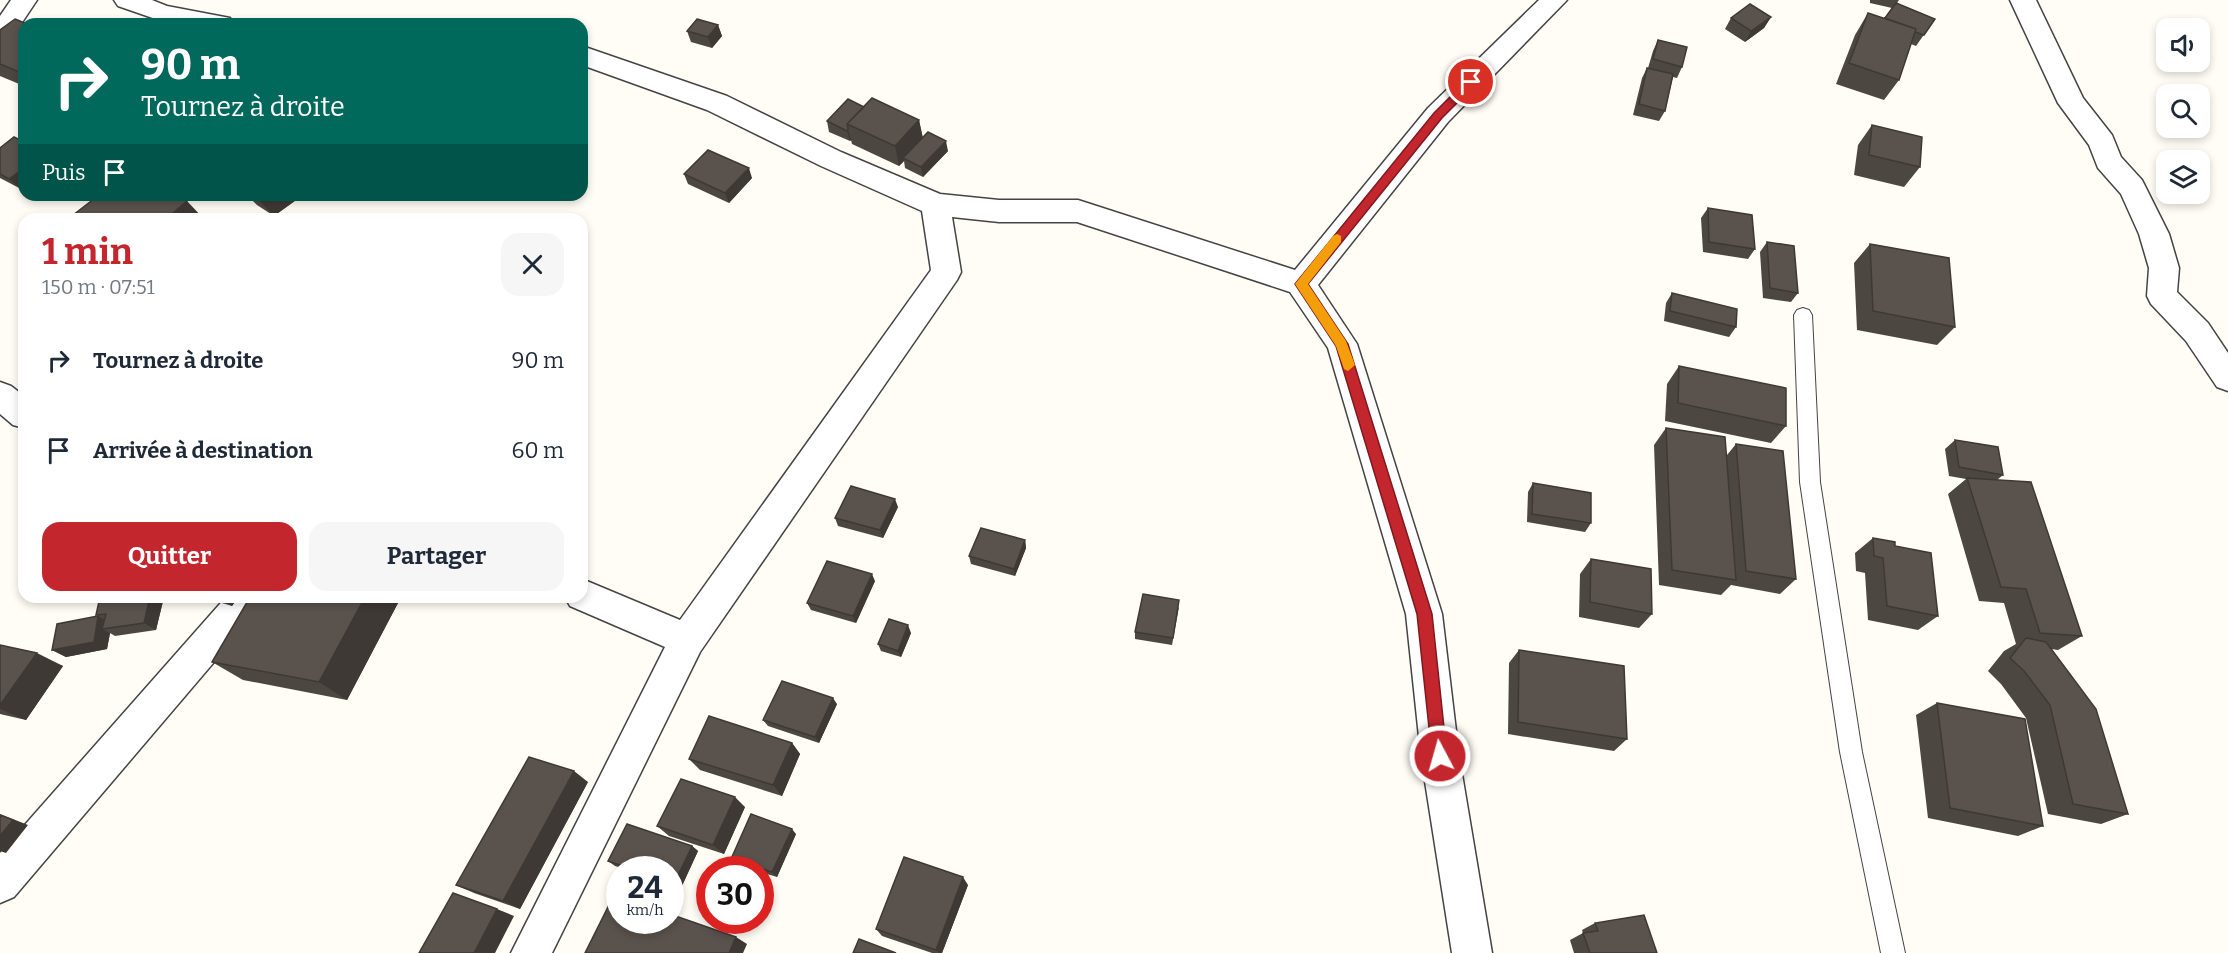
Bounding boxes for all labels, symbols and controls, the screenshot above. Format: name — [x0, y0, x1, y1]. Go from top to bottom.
map controls — [2156, 18, 2210, 204]
button: sound — [2156, 18, 2210, 72]
text: 90 m — [141, 40, 240, 90]
icon: right — [42, 42, 120, 120]
pin — [1445, 56, 1496, 107]
icon: arrive — [1454, 65, 1487, 98]
button: search — [2156, 84, 2210, 138]
text: Tournez à droite — [141, 91, 345, 123]
button: layers — [2156, 150, 2210, 204]
icon: arrive — [98, 156, 131, 189]
text: Puis — [42, 159, 86, 186]
text: 1 min — [42, 230, 133, 274]
button: close — [501, 233, 564, 296]
text: 150 m · 07:51 — [42, 275, 155, 299]
icon: right — [42, 344, 75, 377]
text: Tournez à droite — [93, 347, 263, 374]
text: 90 m — [512, 347, 564, 374]
icon: arrive — [42, 434, 75, 467]
text: Arrivée à destination — [93, 437, 313, 464]
text: 60 m — [512, 437, 564, 464]
button: Quitter — [42, 522, 297, 591]
button: Partager — [309, 522, 564, 591]
position arrow — [1408, 724, 1472, 788]
speed limit sign: 30 — [696, 856, 774, 934]
text: 24 — [627, 870, 663, 906]
text: km/h — [626, 901, 664, 919]

